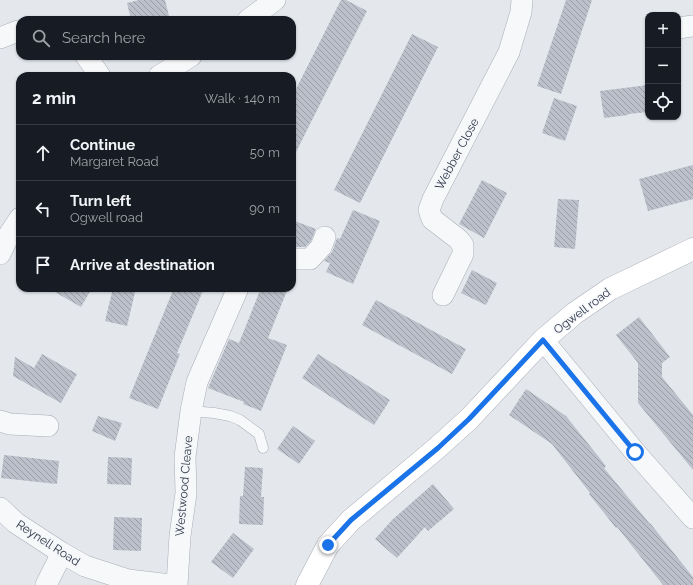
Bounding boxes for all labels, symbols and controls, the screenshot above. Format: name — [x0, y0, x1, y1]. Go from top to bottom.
map controls — [645, 12, 681, 120]
button: + — [645, 12, 681, 48]
search box — [16, 16, 296, 60]
icon: search — [30, 27, 52, 49]
text: Search here — [62, 29, 145, 47]
button: − — [645, 48, 681, 84]
button: locate — [645, 84, 681, 120]
text: 2 min — [32, 88, 76, 108]
text: Walk · 140 m — [205, 91, 280, 106]
street label: Webber Close — [432, 116, 482, 192]
text: Continue — [70, 136, 135, 154]
icon: ahead — [32, 142, 54, 164]
text: 50 m — [250, 145, 280, 160]
text: Margaret Road — [70, 154, 159, 169]
text: Turn left — [70, 192, 131, 210]
icon: left — [32, 198, 54, 220]
text: 90 m — [249, 201, 280, 216]
text: Ogwell road — [70, 210, 143, 225]
icon: arrive — [32, 254, 54, 276]
text: Arrive at destination — [70, 256, 215, 274]
street label: Ogwell road — [551, 285, 613, 337]
street label: Westwood Cleave — [173, 435, 195, 537]
route start — [626, 443, 644, 461]
street label: Reynell Road — [14, 517, 82, 569]
route end — [319, 536, 337, 554]

